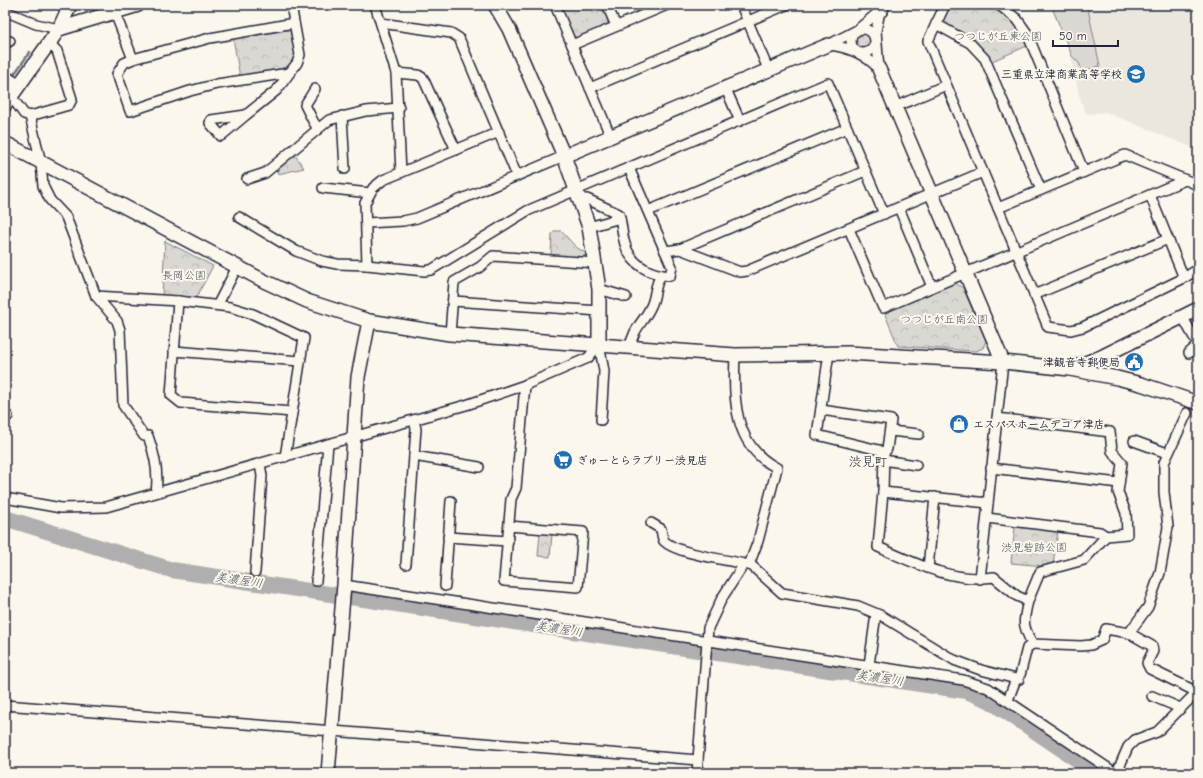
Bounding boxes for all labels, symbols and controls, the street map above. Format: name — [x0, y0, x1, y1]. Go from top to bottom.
scale bar — [1053, 22, 1118, 48]
text: 50 m — [1059, 29, 1087, 43]
park label: つつじが丘東公園 — [954, 30, 1042, 43]
school or university icon: 三重県立津商業高等学校 — [1125, 63, 1147, 85]
place label: 三重県立津商業高等学校 — [1001, 68, 1122, 81]
park label: 長岡公園 — [162, 269, 206, 282]
park label: つつじが丘南公園 — [900, 313, 988, 326]
public building icon: 津観音寺郵便局 — [1123, 351, 1145, 373]
place label: 津観音寺郵便局 — [1043, 356, 1120, 369]
shop icon: エスパスホームデコア津店 — [948, 413, 970, 435]
place label: エスパスホームデコア津店 — [973, 418, 1105, 431]
supermarket icon: ぎゅーとらラブリー渋見店 — [552, 449, 574, 471]
place label: ぎゅーとらラブリー渋見店 — [577, 454, 708, 467]
district label: 渋見町 — [848, 454, 888, 469]
park label: 渋見砦跡公園 — [1001, 541, 1067, 554]
water label: 美濃屋川 — [214, 569, 264, 591]
water label: 美濃屋川 — [534, 618, 584, 640]
water label: 美濃屋川 — [855, 667, 905, 689]

